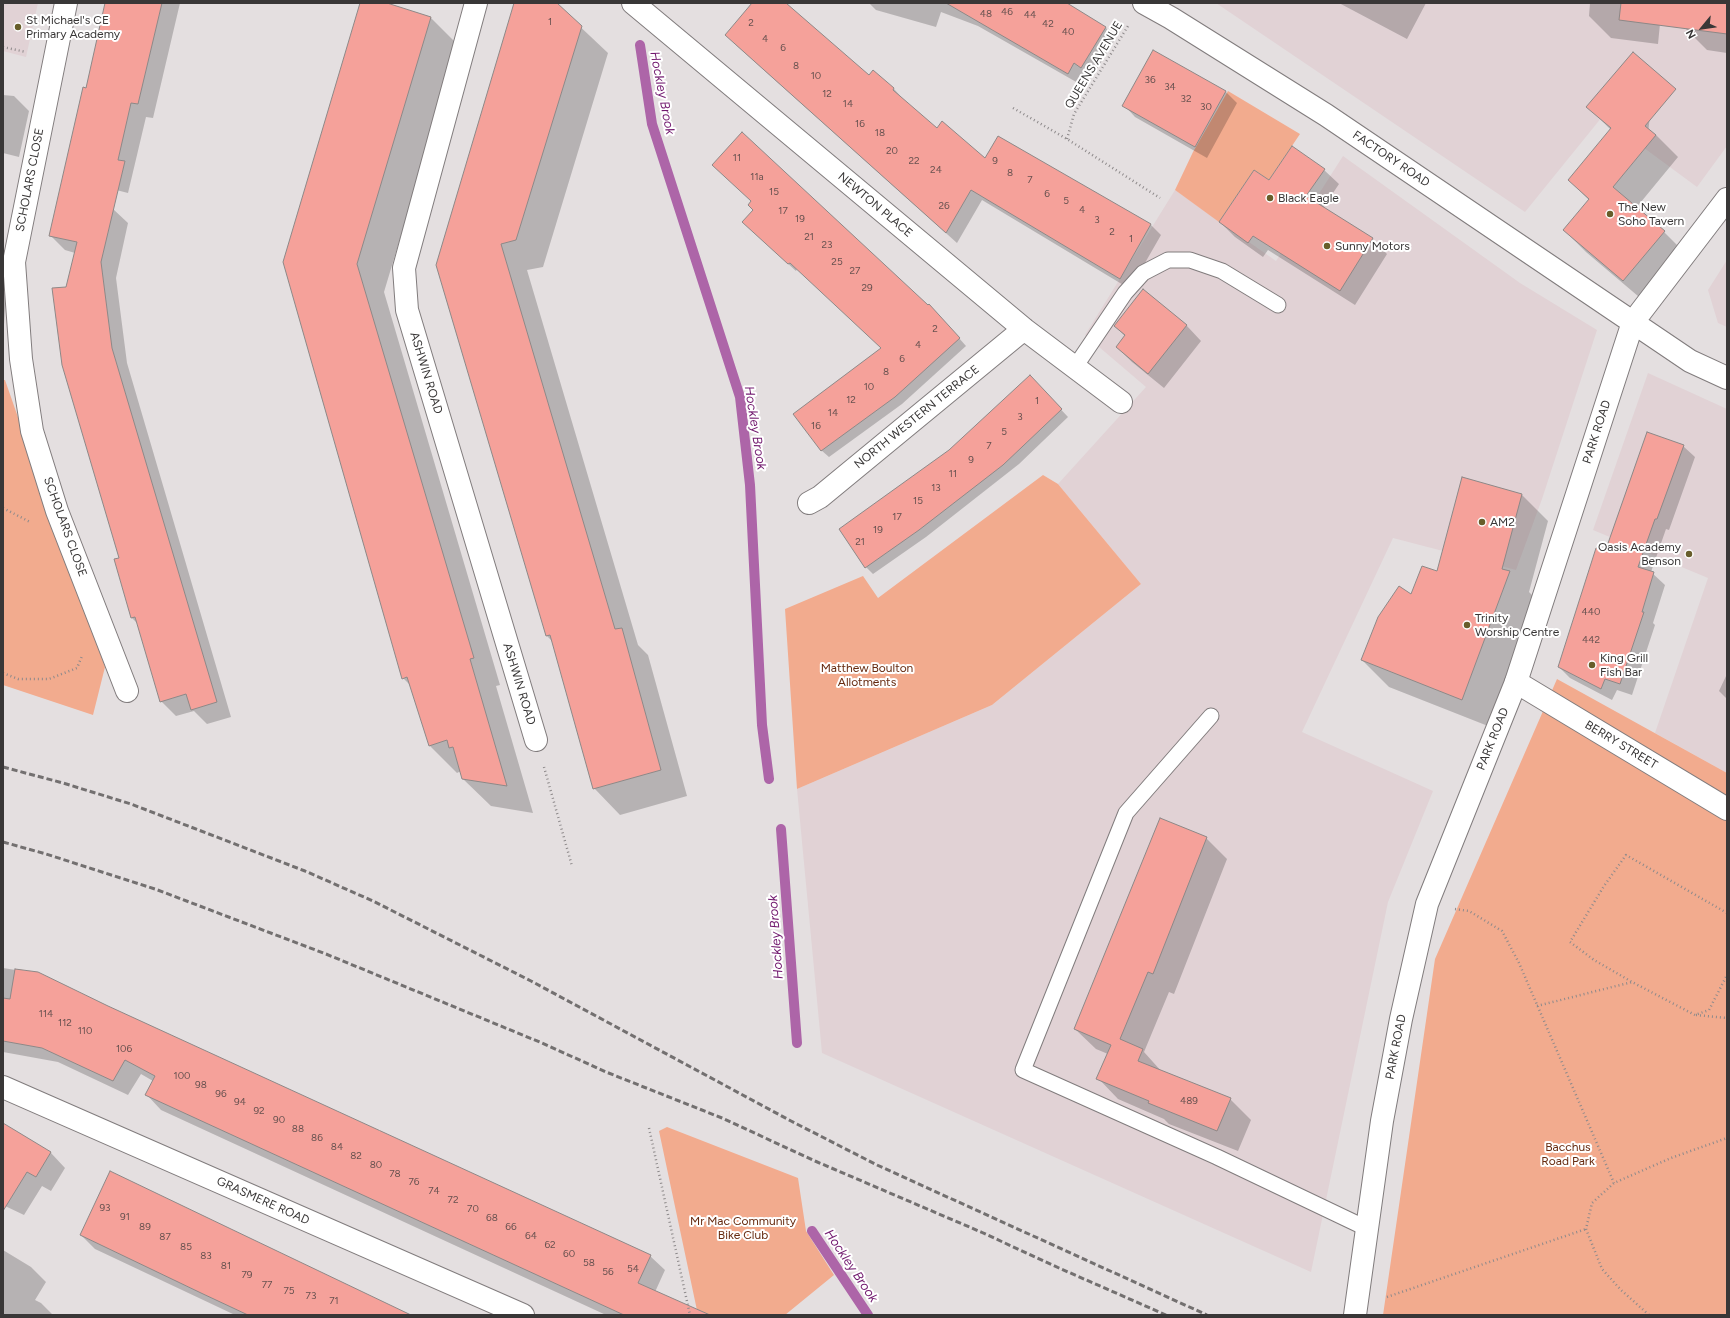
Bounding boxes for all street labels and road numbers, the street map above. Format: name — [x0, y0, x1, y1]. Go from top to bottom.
street label: QUEENS AVENUE — [1062, 19, 1126, 111]
street label: SCHOLARS CLOSE — [13, 127, 47, 233]
street label: FACTORY ROAD — [1350, 128, 1432, 190]
street label: NEWTON PLACE — [835, 170, 915, 240]
street label: ASHWIN ROAD — [407, 330, 445, 416]
street label: NORTH WESTERN TERRACE — [852, 362, 982, 472]
street label: PARK ROAD — [1580, 398, 1614, 466]
street label: SCHOLARS CLOSE — [40, 475, 90, 579]
street label: ASHWIN ROAD — [500, 641, 538, 727]
street label: PARK ROAD — [1474, 706, 1512, 772]
street label: BERRY STREET — [1582, 718, 1660, 772]
street label: PARK ROAD — [1383, 1013, 1409, 1081]
street label: GRASMERE ROAD — [214, 1174, 312, 1228]

